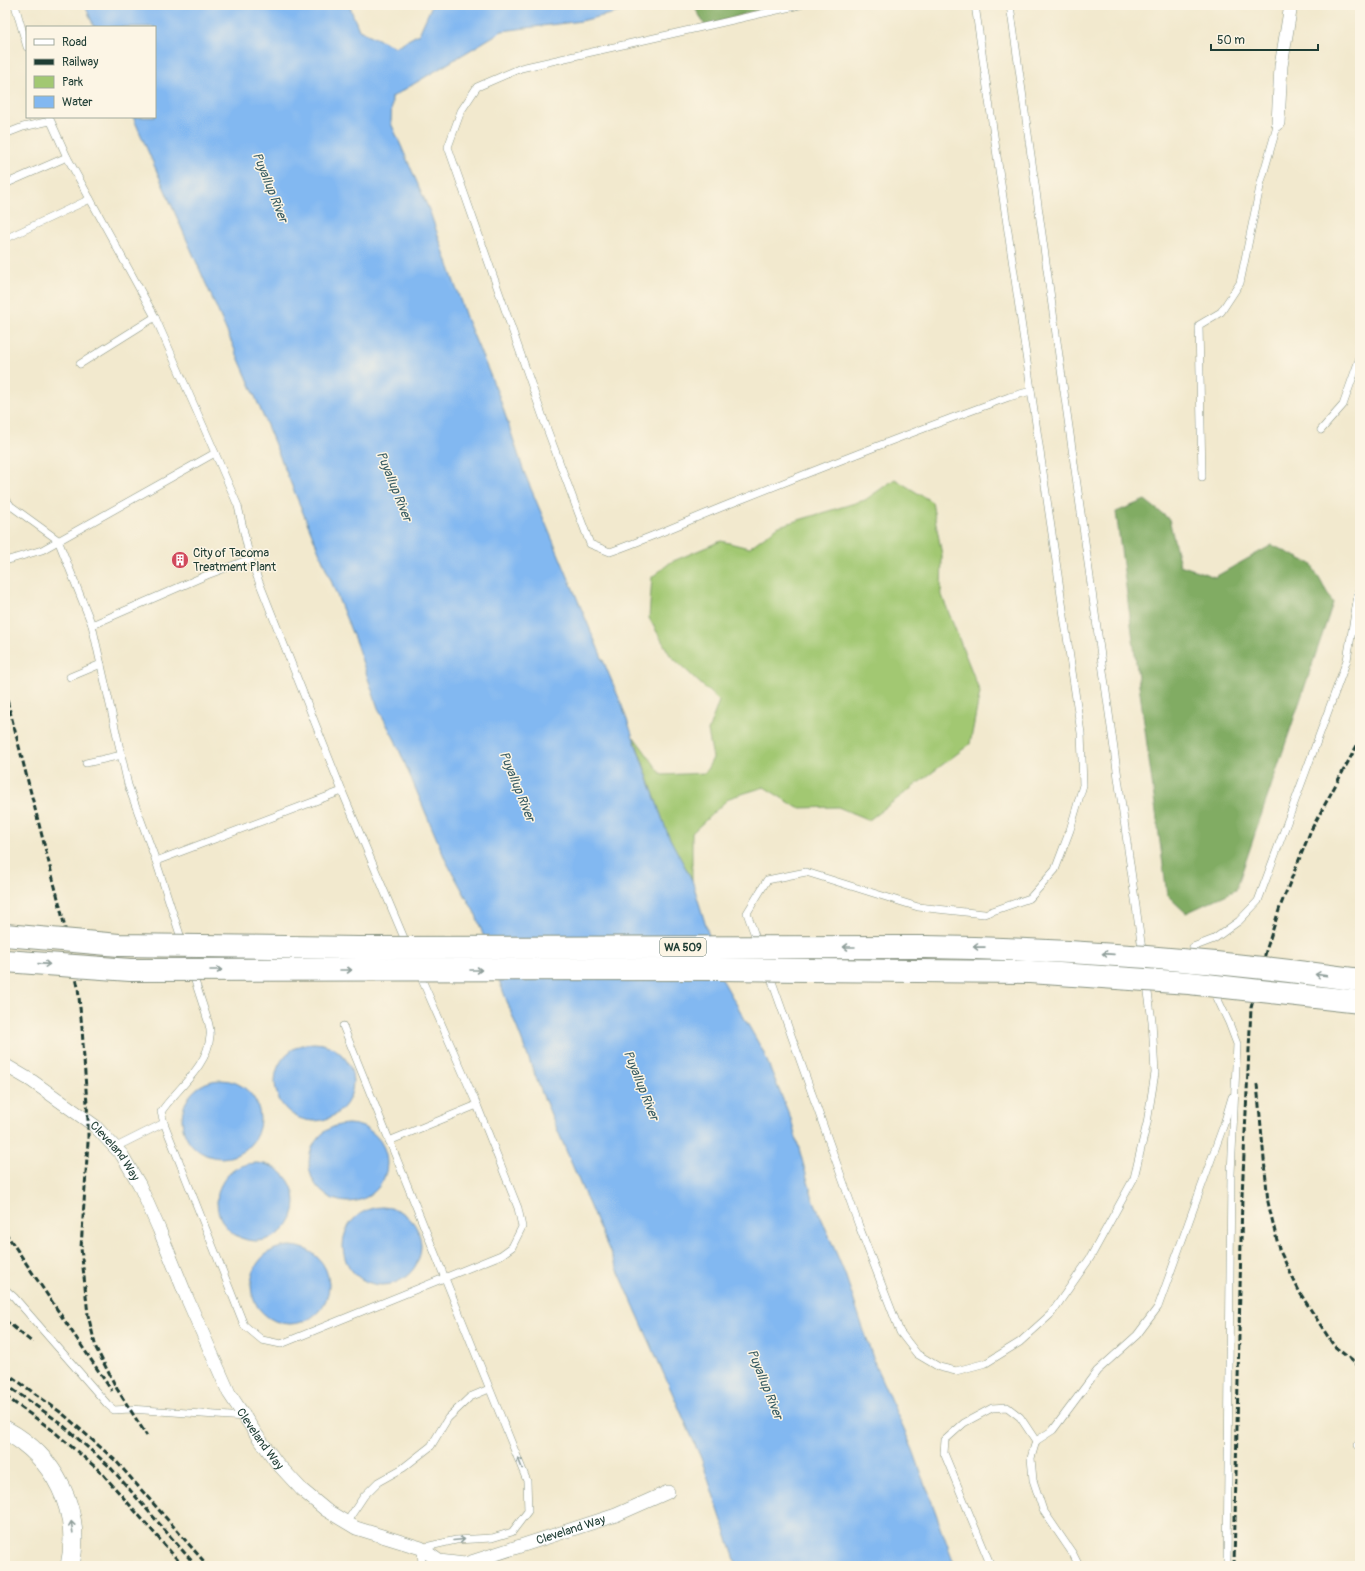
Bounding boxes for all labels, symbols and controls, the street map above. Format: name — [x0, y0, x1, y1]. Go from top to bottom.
legend — [26, 26, 156, 118]
scale bar — [1211, 26, 1318, 52]
text: 50 m — [1217, 33, 1245, 48]
text: Road — [62, 35, 87, 50]
text: Railway — [62, 55, 98, 70]
text: Park — [62, 75, 83, 90]
text: Water — [62, 95, 93, 110]
water label: Puyallup River — [249, 150, 292, 227]
water label: Puyallup River — [373, 449, 416, 526]
place label: City of Tacoma Treatment Plant — [193, 546, 276, 575]
building icon: City of Tacoma Treatment Plant — [170, 550, 190, 570]
water label: Puyallup River — [496, 749, 539, 826]
road number: WA 509 — [660, 938, 706, 956]
one-way arrow — [843, 943, 856, 951]
one-way arrow — [973, 944, 986, 951]
one-way arrow — [1102, 950, 1115, 957]
one-way arrow — [37, 961, 50, 968]
one-way arrow — [209, 966, 222, 974]
one-way arrow — [339, 966, 352, 974]
one-way arrow — [469, 966, 482, 974]
one-way arrow — [1315, 971, 1328, 978]
water label: Puyallup River — [620, 1048, 663, 1125]
street label: Cleveland Way — [87, 1118, 142, 1184]
water label: Puyallup River — [744, 1347, 787, 1424]
street label: Cleveland Way — [233, 1405, 286, 1473]
one-way arrow — [515, 1457, 523, 1469]
street label: Cleveland Way — [534, 1512, 607, 1548]
one-way arrow — [68, 1521, 76, 1534]
one-way arrow — [452, 1536, 465, 1543]

